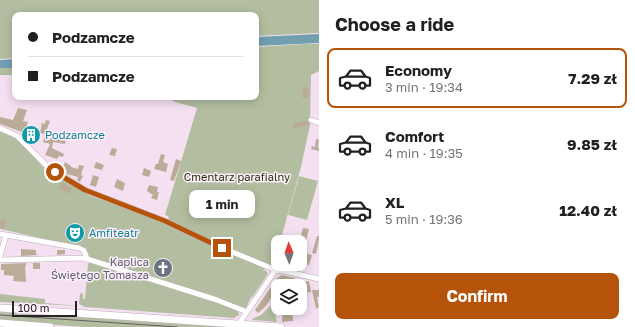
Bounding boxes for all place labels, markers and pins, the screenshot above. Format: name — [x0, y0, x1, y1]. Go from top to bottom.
building icon: Podzamcze — [20, 124, 42, 146]
place label: Podzamcze — [45, 128, 105, 141]
theatre icon: Amfiteatr — [64, 222, 86, 244]
place label: Amfiteatr — [89, 226, 139, 239]
place label: Kaplica Świętego Tomasza — [51, 255, 149, 281]
church icon: Kaplica Świętego Tomasza — [152, 257, 174, 279]

